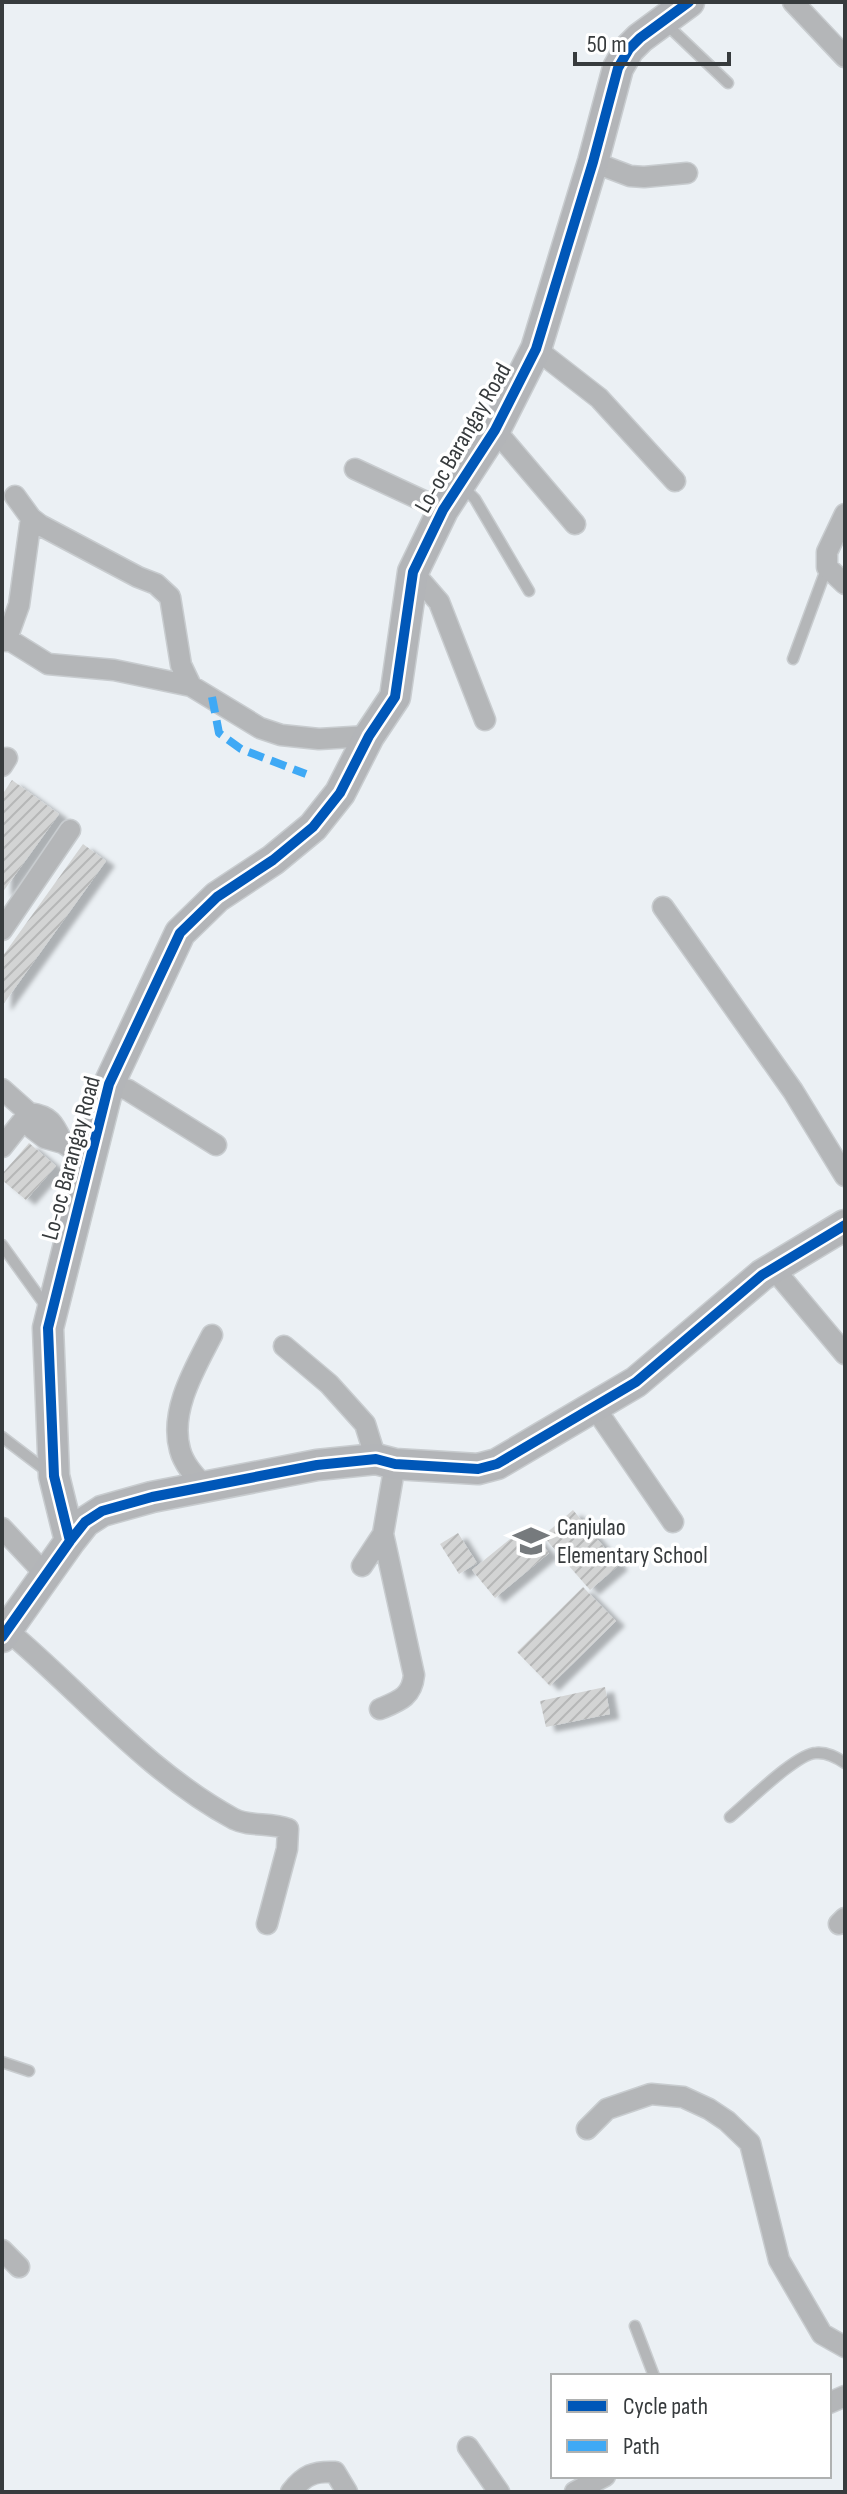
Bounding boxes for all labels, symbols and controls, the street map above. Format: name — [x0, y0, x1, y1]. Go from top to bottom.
scale bar — [575, 16, 729, 66]
text: 50 m — [587, 30, 627, 59]
street label: Lo-oc Barangay Road — [408, 358, 518, 518]
street label: Lo-oc Barangay Road — [35, 1073, 107, 1243]
place label: Canjulao Elementary School — [557, 1513, 708, 1570]
school or university icon: Canjulao Elementary School — [512, 1522, 550, 1560]
legend — [551, 2374, 831, 2478]
text: Cycle path — [623, 2392, 708, 2421]
text: Path — [623, 2432, 660, 2461]

